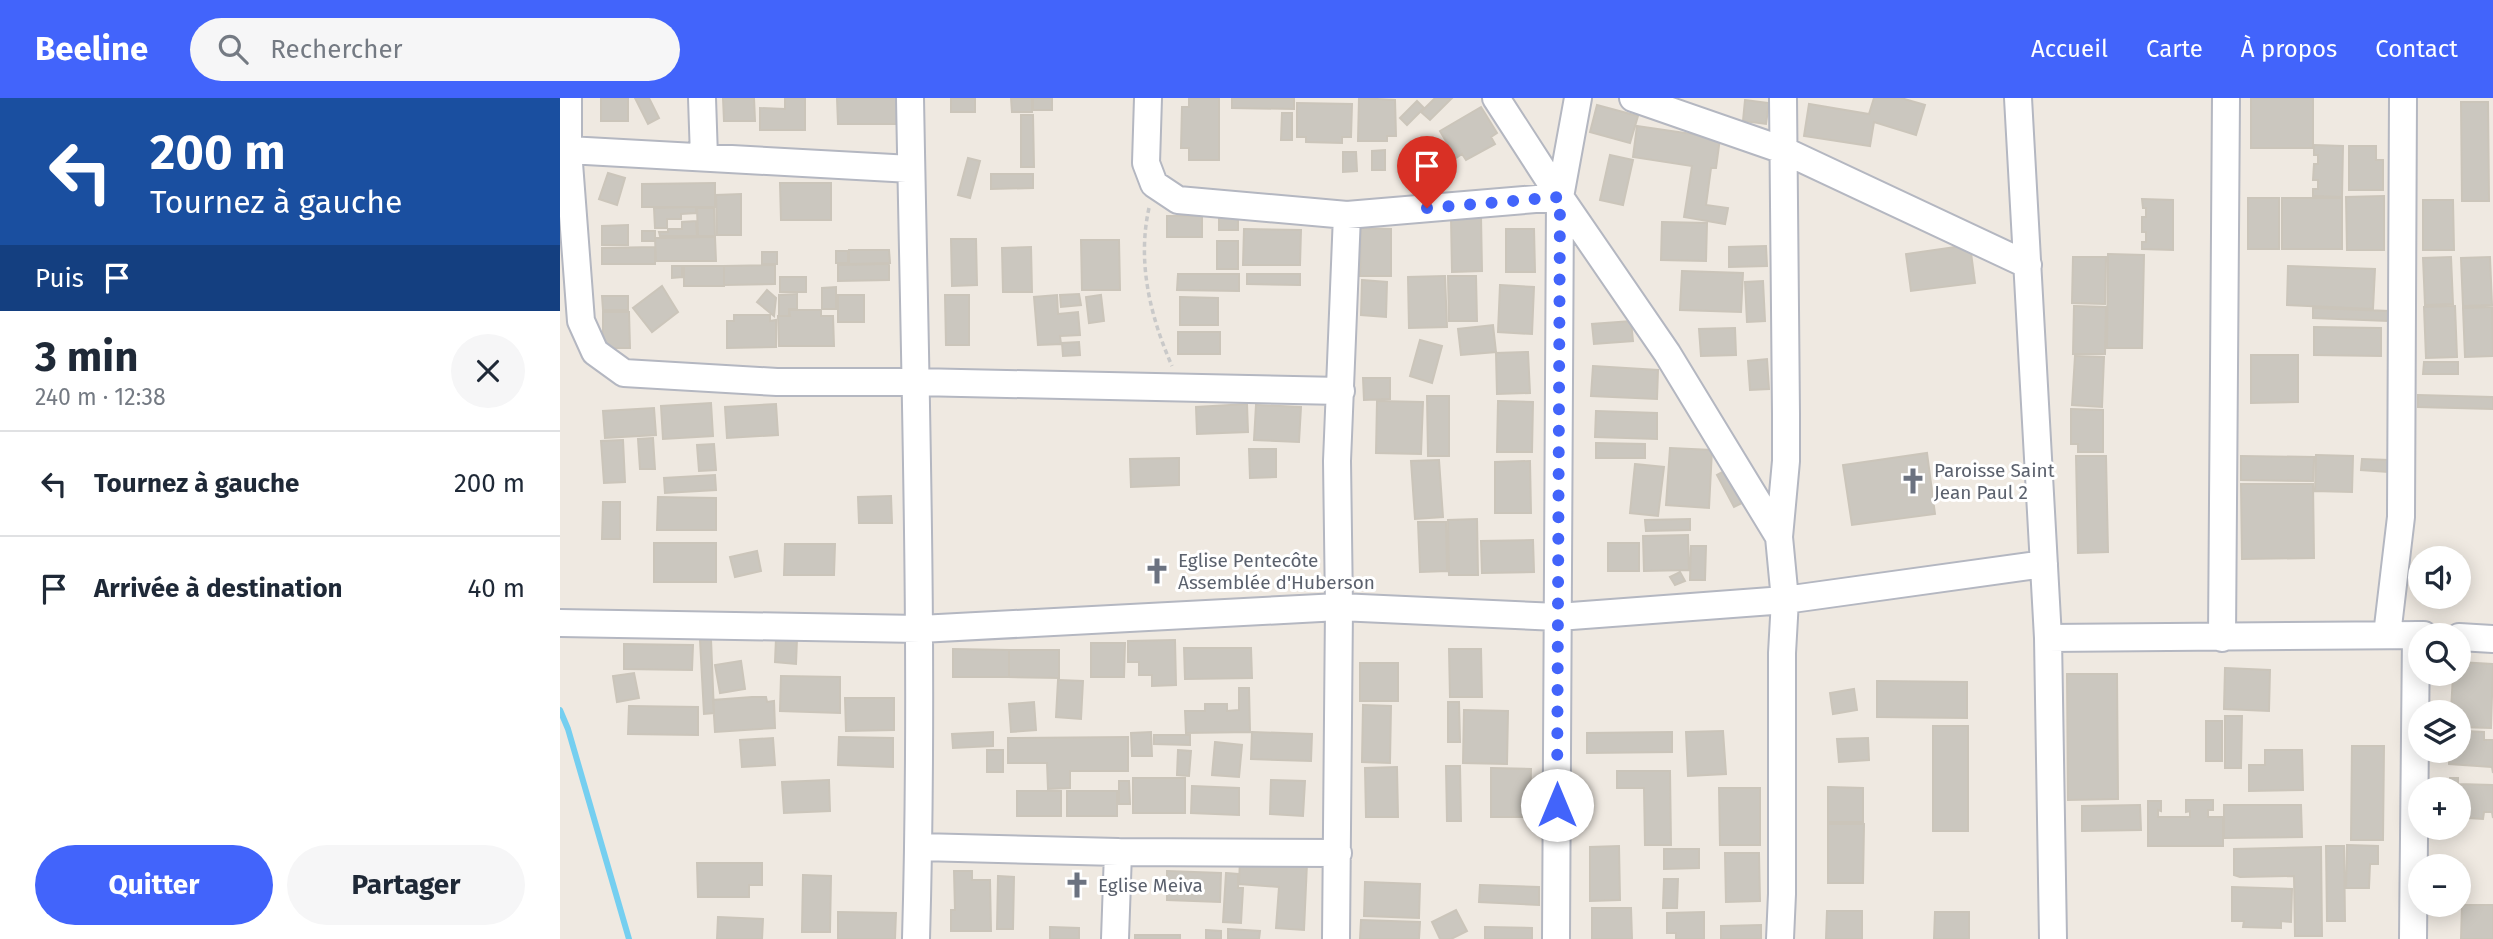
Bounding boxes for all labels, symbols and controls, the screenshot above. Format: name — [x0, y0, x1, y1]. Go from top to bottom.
search box — [190, 18, 680, 81]
text: Beeline — [35, 29, 148, 69]
icon: search — [214, 30, 252, 68]
text: Rechercher — [270, 34, 403, 65]
text: Accueil — [2031, 35, 2108, 63]
text: Carte — [2146, 35, 2203, 63]
text: À propos — [2241, 35, 2337, 63]
text: Contact — [2375, 35, 2458, 63]
text: 200 m — [150, 123, 286, 182]
icon: left — [35, 126, 126, 217]
pin — [1397, 136, 1457, 208]
icon: arrive — [1408, 147, 1446, 185]
text: Tournez à gauche — [150, 183, 402, 221]
icon: arrive — [98, 259, 136, 297]
text: Puis — [35, 263, 84, 294]
text: 3 min — [35, 332, 138, 382]
button: close — [451, 334, 525, 408]
text: 240 m · 12:38 — [35, 383, 166, 411]
place label: Paroisse Saint Jean Paul 2 — [1934, 459, 2055, 504]
icon: left — [35, 465, 73, 503]
church icon: Paroisse Saint Jean Paul 2 — [1898, 466, 1928, 496]
text: Tournez à gauche — [94, 468, 299, 499]
text: 200 m — [454, 468, 525, 499]
map controls — [2408, 546, 2471, 917]
button: sound — [2408, 546, 2471, 609]
place label: Eglise Pentecôte Assemblée d'Huberson — [1178, 549, 1375, 594]
church icon: Eglise Pentecôte Assemblée d'Huberson — [1142, 556, 1172, 586]
icon: arrive — [35, 570, 73, 608]
text: Arrivée à destination — [94, 573, 343, 604]
text: 40 m — [467, 573, 525, 604]
button: search — [2408, 623, 2471, 686]
button: layers — [2408, 700, 2471, 763]
position arrow — [1520, 768, 1594, 842]
button: + — [2408, 777, 2471, 840]
button: Quitter — [35, 845, 273, 925]
button: Partager — [287, 845, 525, 925]
button: − — [2408, 854, 2471, 917]
church icon: Eglise Meiva — [1062, 870, 1092, 900]
place label: Eglise Meiva — [1098, 874, 1203, 897]

